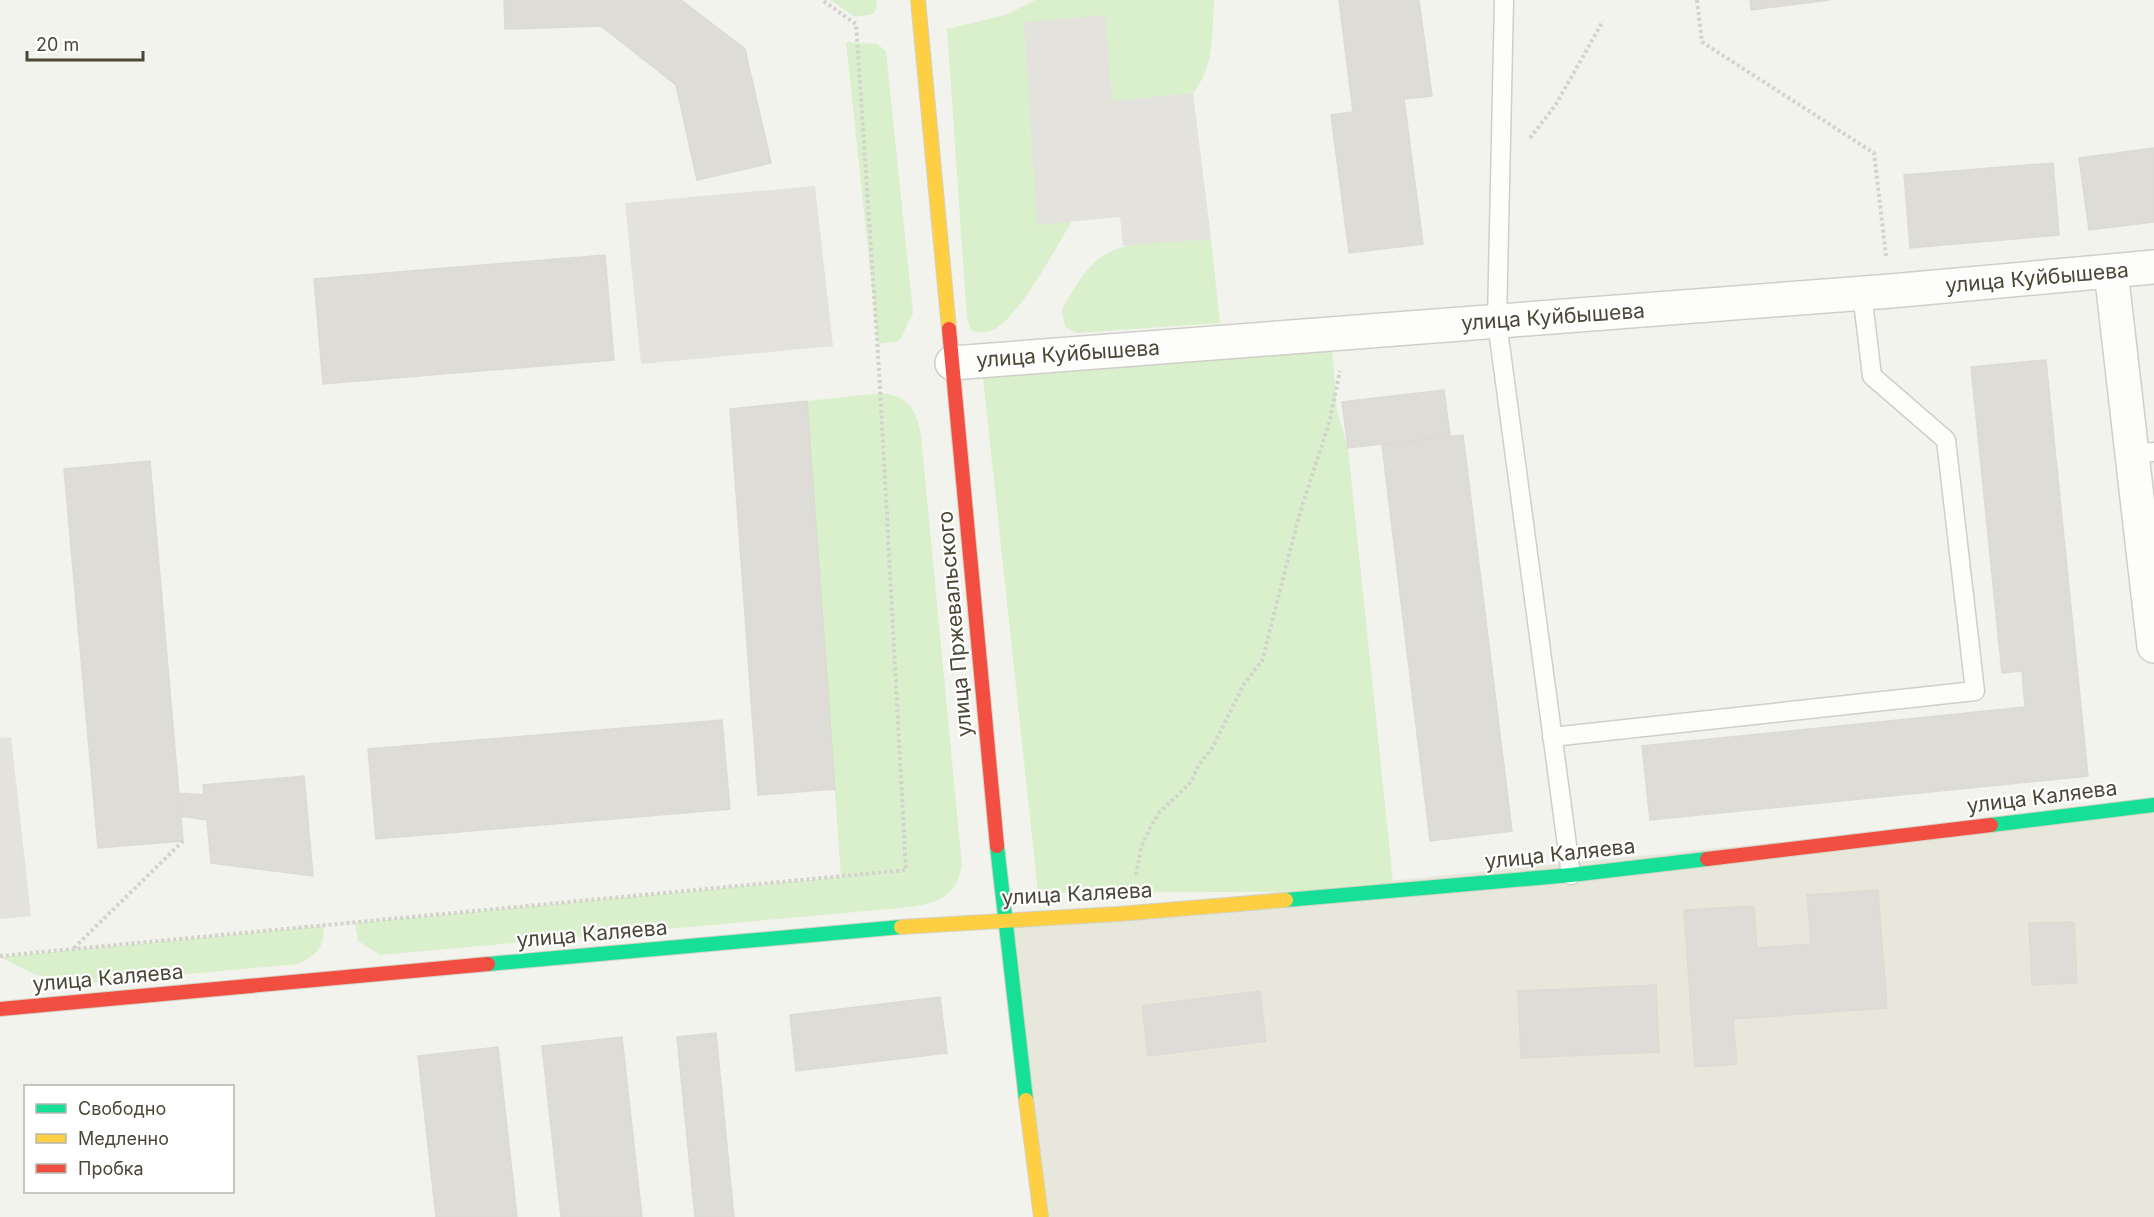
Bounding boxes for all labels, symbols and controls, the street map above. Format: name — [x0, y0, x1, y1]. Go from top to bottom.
scale bar — [27, 24, 142, 62]
text: 20 m — [36, 34, 79, 55]
street label: улица Куйбышева — [1944, 257, 2130, 298]
street label: улица Куйбышева — [1460, 298, 1646, 335]
street label: улица Куйбышева — [975, 335, 1161, 372]
street label: улица Пржевальского — [932, 510, 977, 738]
street label: улица Каляева — [1965, 775, 2118, 818]
street label: улица Каляева — [1484, 833, 1636, 874]
street label: улица Каляева — [1001, 877, 1153, 910]
street label: улица Каляева — [516, 914, 668, 953]
street label: улица Каляева — [32, 958, 184, 997]
legend — [24, 1085, 234, 1193]
text: Свободно — [78, 1098, 166, 1119]
text: Медленно — [78, 1128, 169, 1149]
text: Пробка — [78, 1158, 144, 1179]

